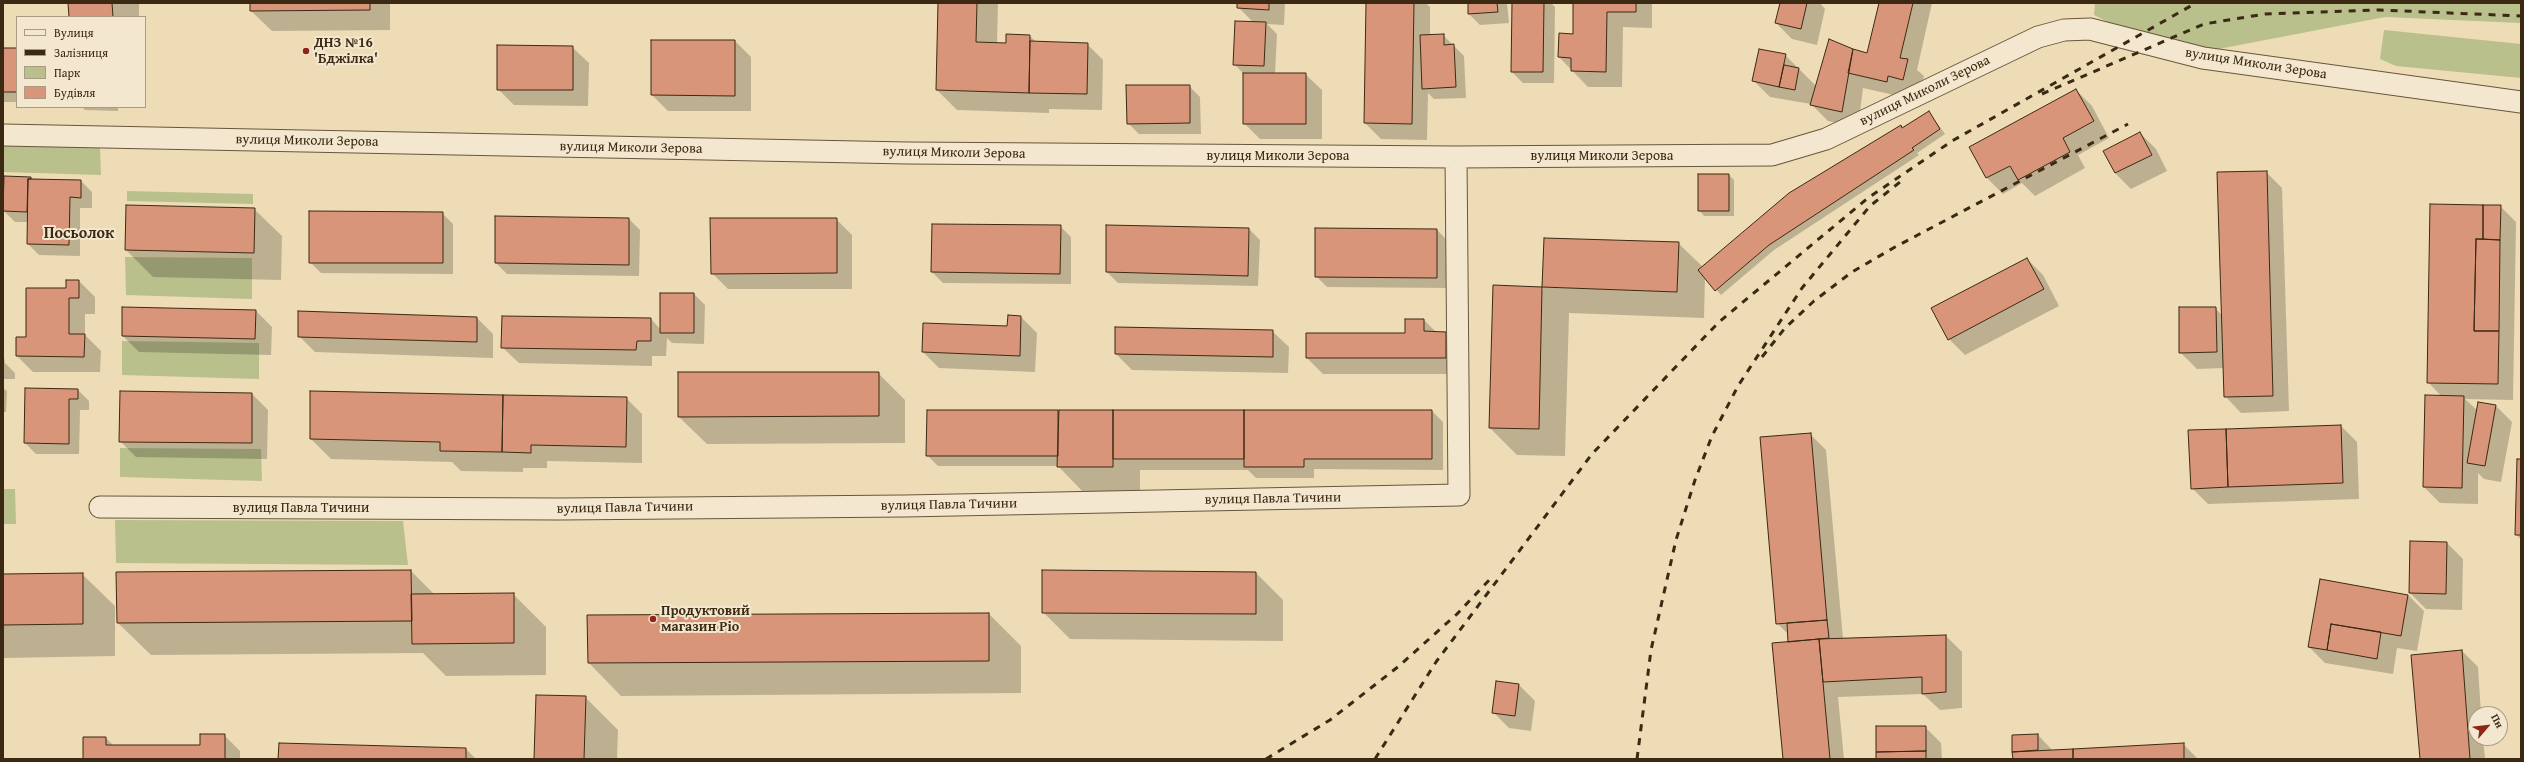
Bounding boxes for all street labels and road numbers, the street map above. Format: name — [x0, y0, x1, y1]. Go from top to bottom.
street label: вулиця Миколи Зерова — [2184, 45, 2328, 83]
street label: вулиця Миколи Зерова — [1857, 52, 1993, 130]
street label: вулиця Миколи Зерова — [235, 131, 379, 151]
street label: вулиця Миколи Зерова — [559, 138, 703, 158]
street label: вулиця Миколи Зерова — [882, 143, 1026, 163]
street label: вулиця Миколи Зерова — [1206, 148, 1350, 164]
street label: вулиця Миколи Зерова — [1530, 148, 1674, 164]
street label: вулиця Павла Тичини — [1205, 489, 1341, 509]
street label: вулиця Павла Тичини — [881, 495, 1017, 515]
street label: вулиця Павла Тичини — [557, 498, 693, 518]
street label: вулиця Павла Тичини — [233, 500, 369, 516]

